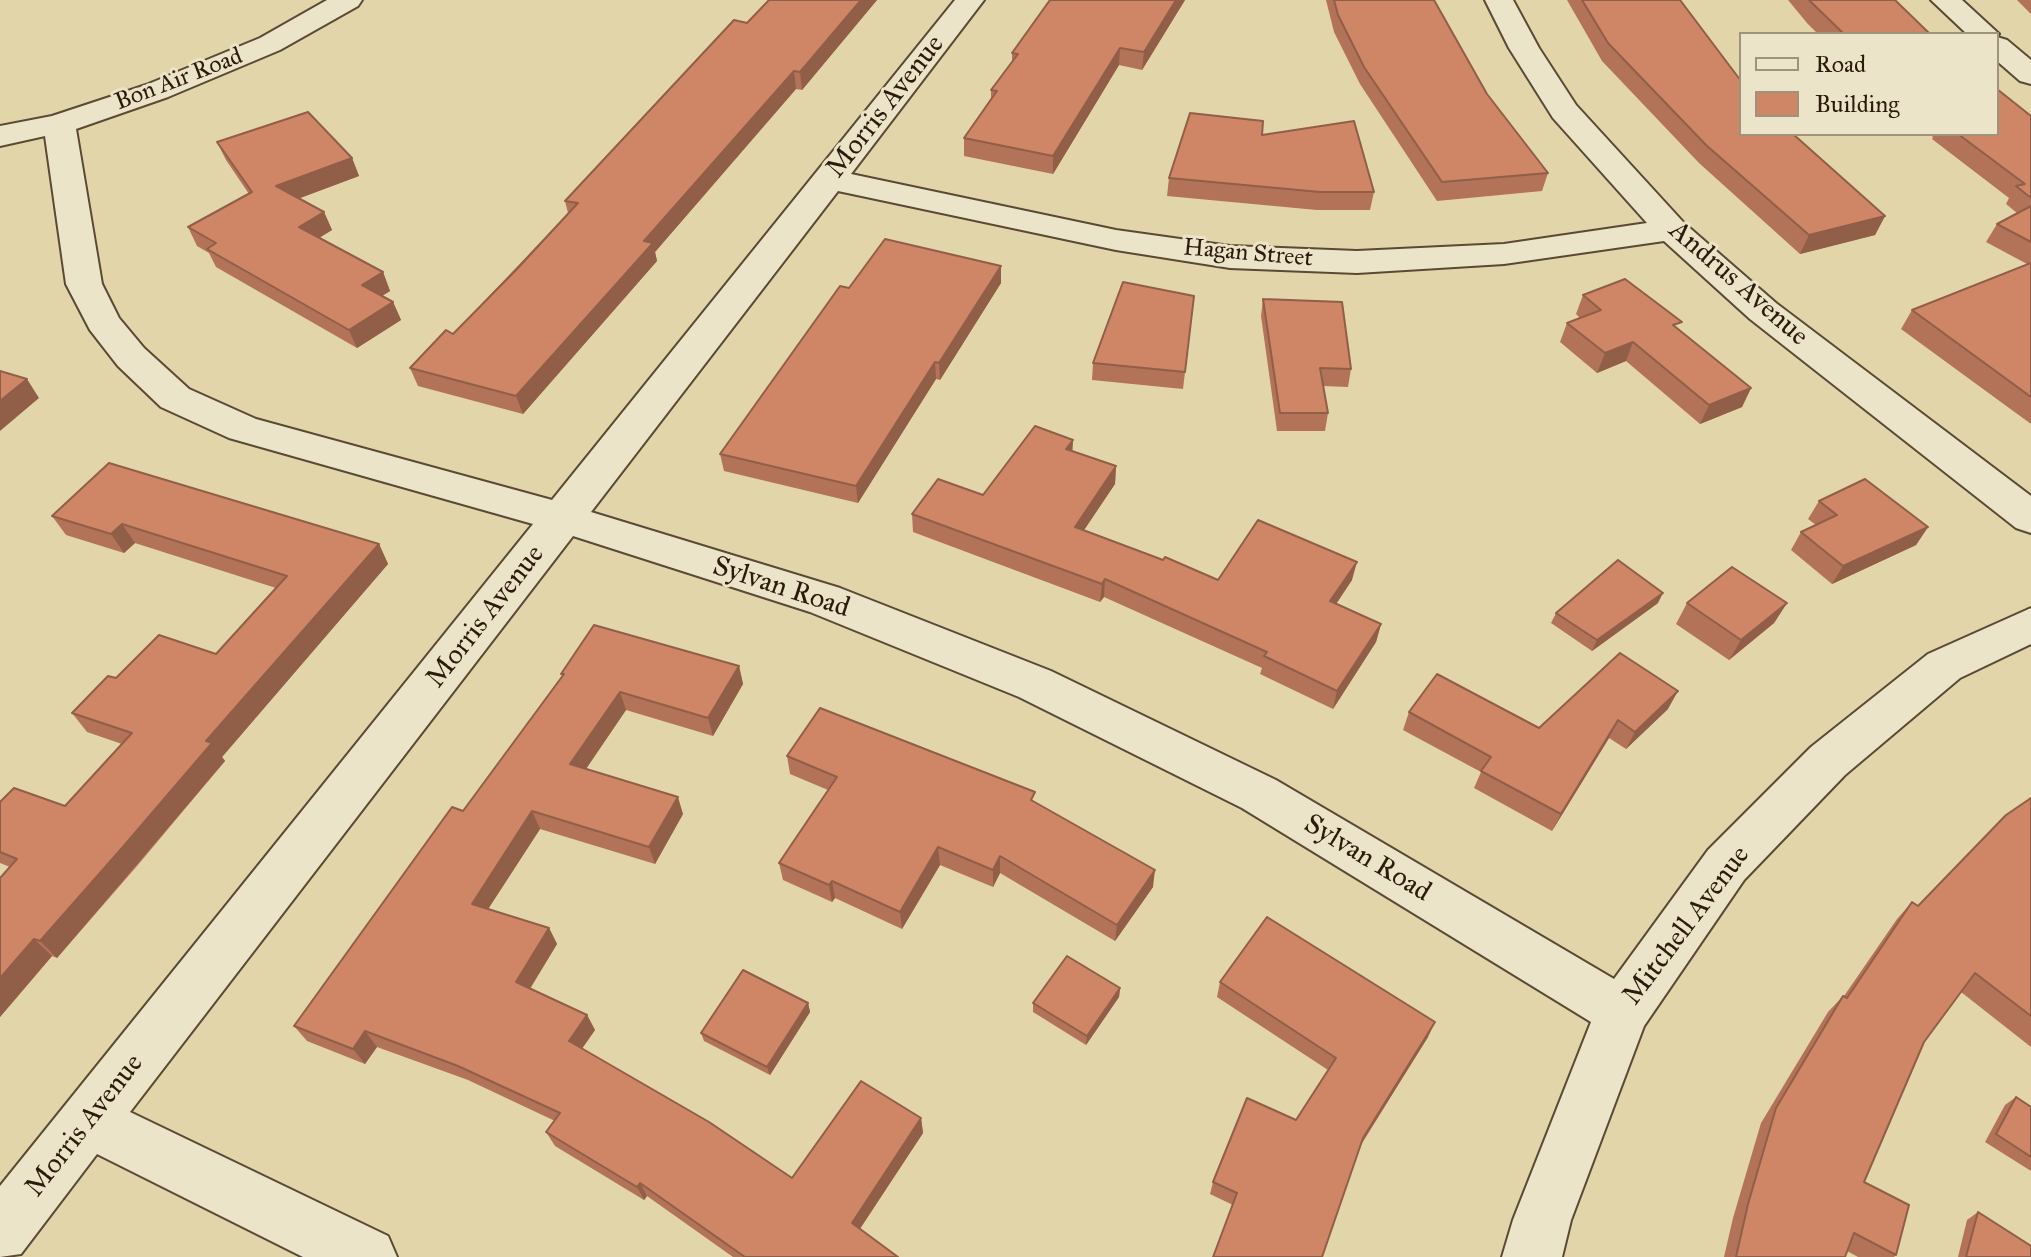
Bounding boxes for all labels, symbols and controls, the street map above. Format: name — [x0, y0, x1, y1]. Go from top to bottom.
street label: Morris Avenue — [820, 29, 952, 185]
legend — [1739, 32, 1999, 136]
street label: Bon Air Road — [111, 42, 247, 118]
text: Road — [1815, 49, 1866, 79]
text: Building — [1815, 89, 1900, 119]
street label: Andrus Avenue — [1661, 214, 1815, 354]
street label: Hagan Street — [1182, 234, 1314, 274]
street label: Morris Avenue — [420, 539, 552, 695]
street label: Sylvan Road — [708, 550, 854, 626]
street label: Sylvan Road — [1297, 808, 1437, 910]
street label: Mitchell Avenue — [1616, 840, 1758, 1012]
street label: Morris Avenue — [19, 1048, 151, 1204]

